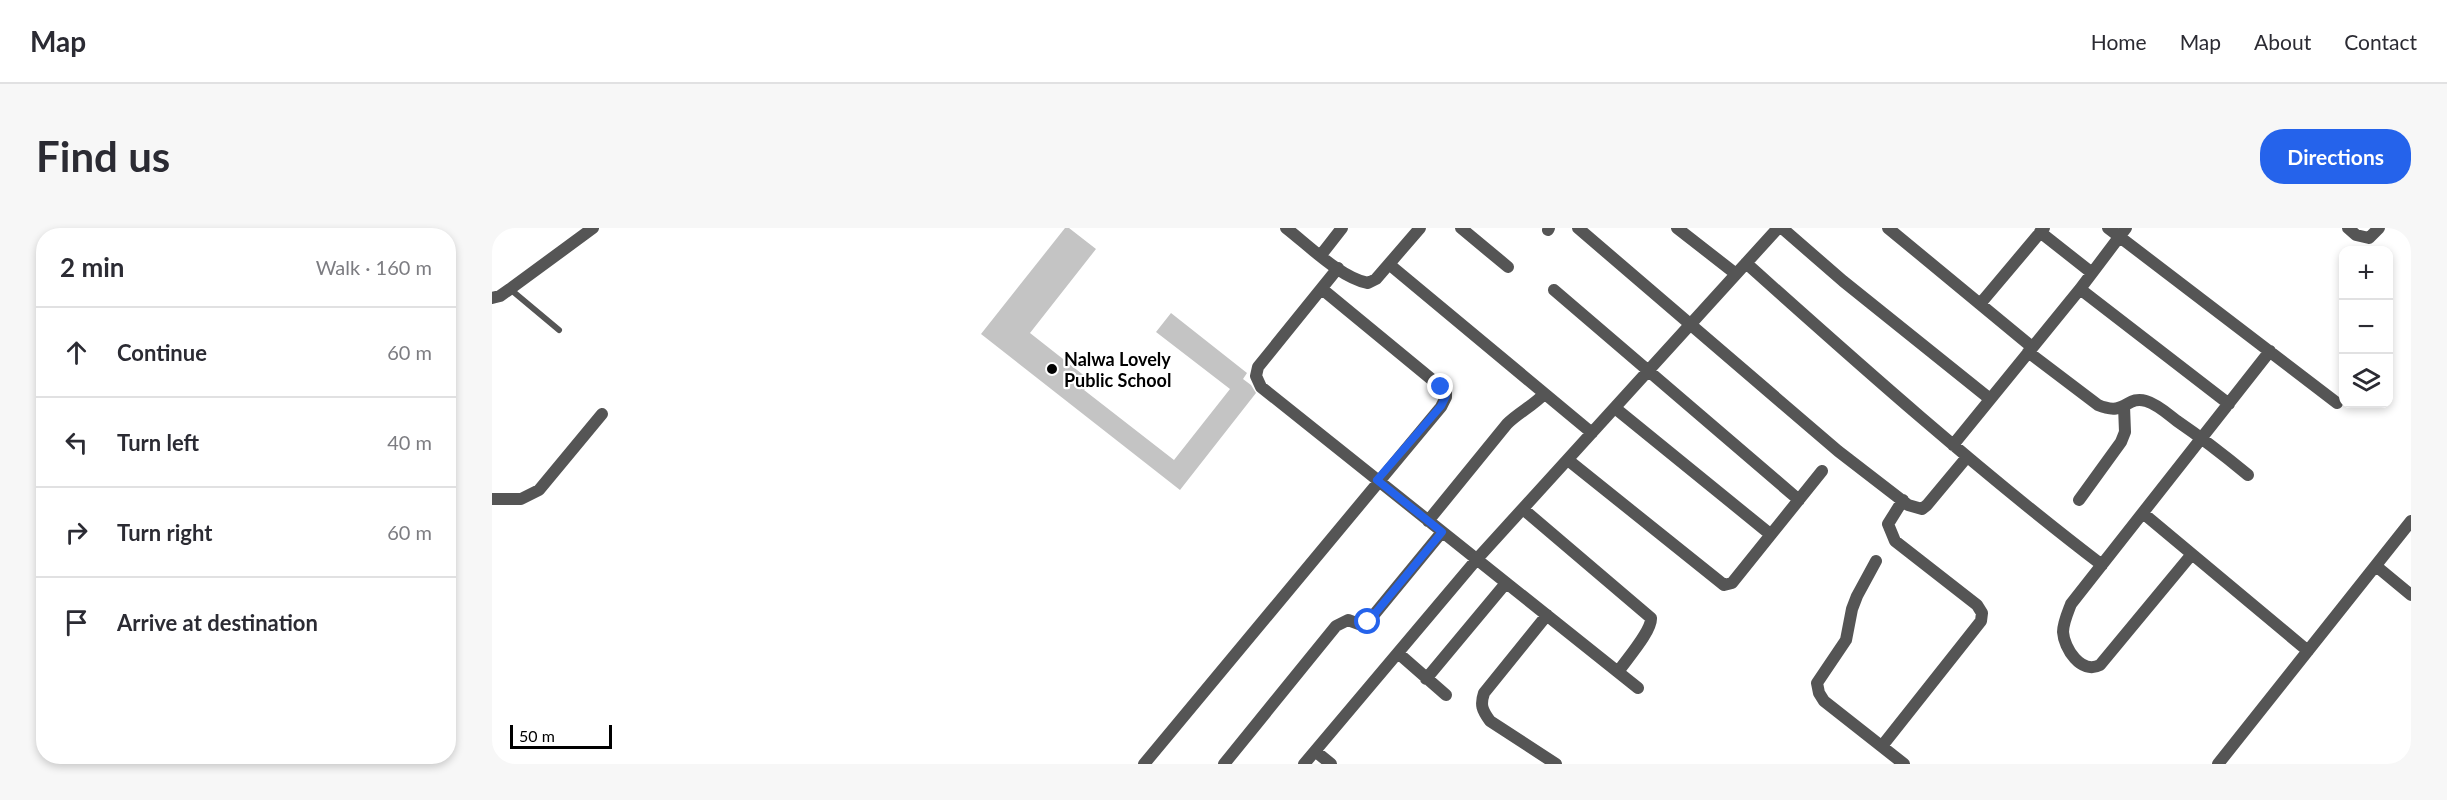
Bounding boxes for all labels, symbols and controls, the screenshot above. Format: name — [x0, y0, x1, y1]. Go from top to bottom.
text: Map — [30, 24, 86, 58]
text: Home — [2091, 29, 2147, 54]
text: Map — [2180, 29, 2221, 54]
text: About — [2254, 29, 2311, 54]
text: Contact — [2344, 29, 2417, 54]
button: Directions — [2260, 129, 2411, 184]
text: Find us — [36, 131, 170, 181]
map controls — [2339, 246, 2393, 408]
button: + — [2339, 246, 2393, 300]
text: 2 min — [60, 251, 124, 283]
text: Walk · 160 m — [316, 255, 432, 279]
button: − — [2339, 300, 2393, 354]
icon: ahead — [60, 336, 93, 369]
text: Continue — [117, 339, 207, 366]
text: 60 m — [387, 340, 432, 364]
place label: Nalwa Lovely Public School — [1064, 348, 1171, 391]
button: layers — [2339, 354, 2393, 408]
marker: Nalwa Lovely Public School — [1045, 362, 1059, 376]
route end — [1427, 373, 1453, 399]
icon: left — [60, 426, 93, 459]
text: Turn left — [117, 429, 199, 456]
text: 40 m — [387, 430, 432, 454]
icon: right — [60, 516, 93, 549]
text: Turn right — [117, 519, 212, 546]
text: 60 m — [387, 520, 432, 544]
icon: arrive — [60, 606, 93, 639]
route start — [1354, 608, 1380, 634]
text: Arrive at destination — [117, 609, 318, 636]
scale bar — [510, 722, 612, 750]
text: 50 m — [519, 726, 555, 745]

